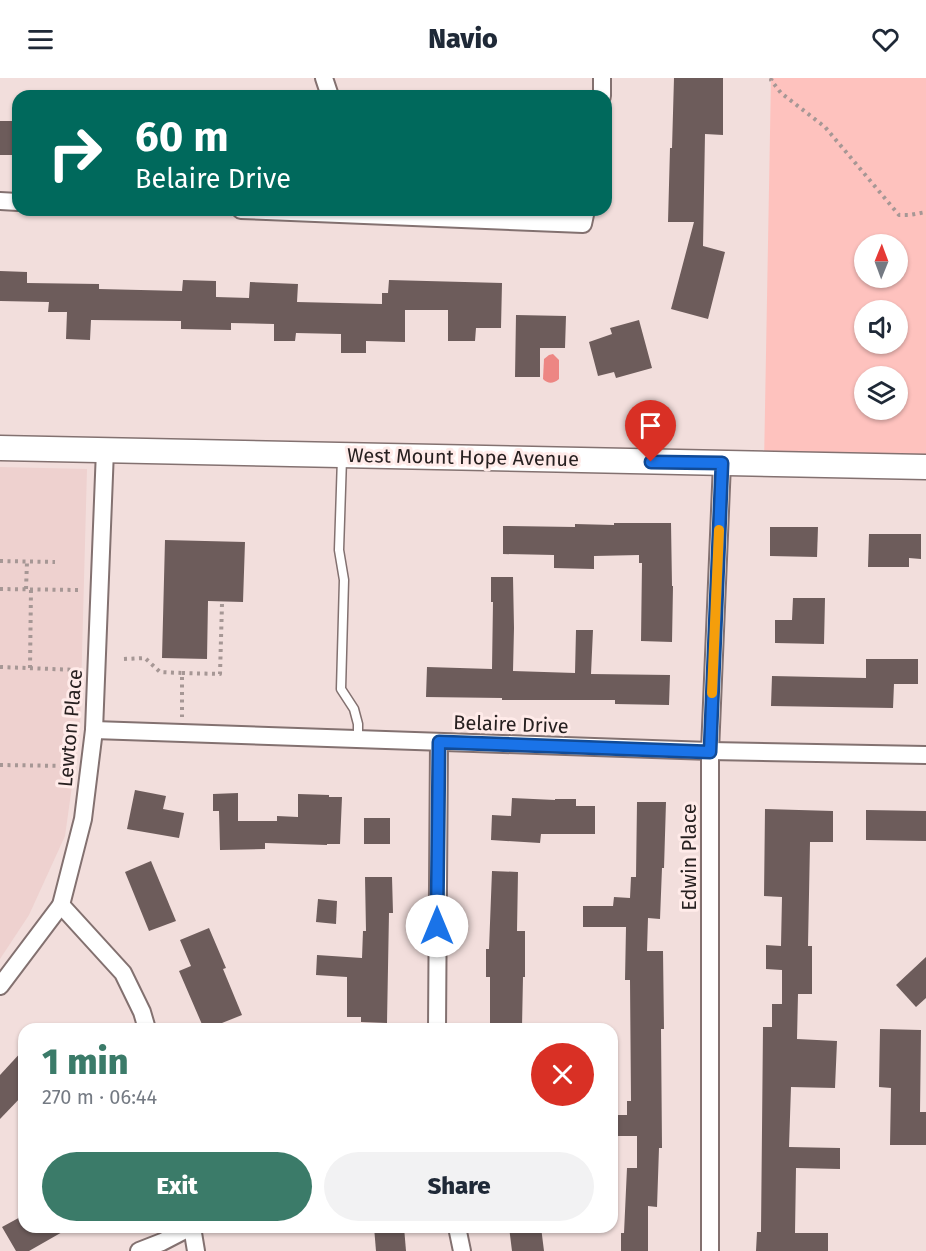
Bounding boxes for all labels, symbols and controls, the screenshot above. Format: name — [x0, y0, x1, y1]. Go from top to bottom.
icon: menu — [24, 23, 57, 56]
text: Navio — [428, 23, 498, 55]
icon: heart — [869, 23, 902, 56]
text: 60 m — [135, 112, 229, 162]
icon: right — [36, 114, 114, 192]
text: Belaire Drive — [135, 163, 291, 195]
north arrow — [854, 234, 908, 288]
map controls — [854, 234, 908, 420]
button: sound — [854, 300, 908, 354]
button: layers — [854, 366, 908, 420]
pin — [625, 400, 676, 462]
icon: arrive — [634, 409, 667, 442]
street label: West Mount Hope Avenue — [347, 443, 579, 471]
street label: Lewton Place — [53, 668, 87, 788]
street label: Belaire Drive — [453, 710, 569, 738]
street label: Edwin Place — [677, 803, 701, 911]
position arrow — [405, 894, 469, 958]
text: 1 min — [42, 1040, 128, 1084]
button: close — [531, 1043, 594, 1106]
text: 270 m · 06:44 — [42, 1085, 157, 1109]
button: Exit — [42, 1152, 312, 1221]
button: Share — [324, 1152, 594, 1221]

